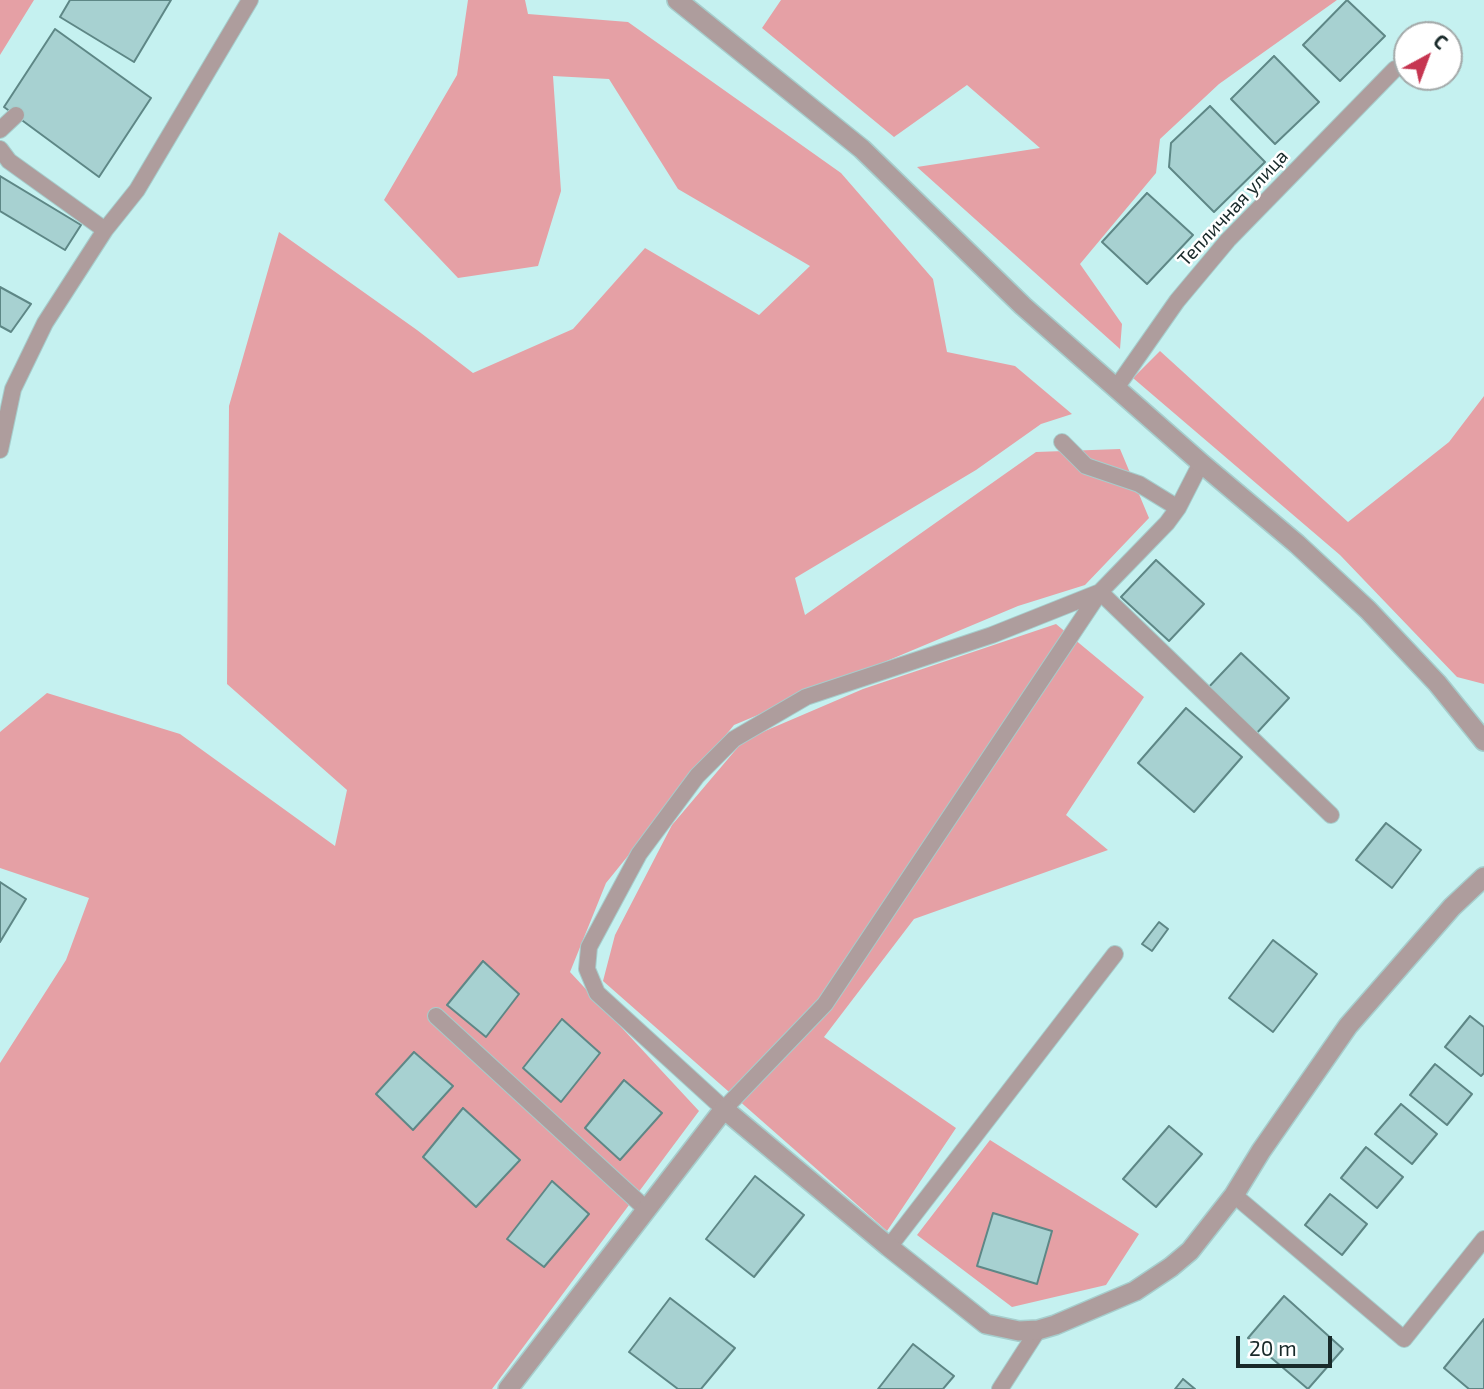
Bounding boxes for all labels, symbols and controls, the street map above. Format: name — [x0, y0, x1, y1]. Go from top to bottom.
north arrow — [1393, 21, 1463, 91]
text: С — [1429, 29, 1453, 54]
street label: Тепличная улица — [1173, 145, 1293, 271]
scale bar — [1239, 1322, 1335, 1366]
text: 20 m — [1249, 1335, 1297, 1360]

